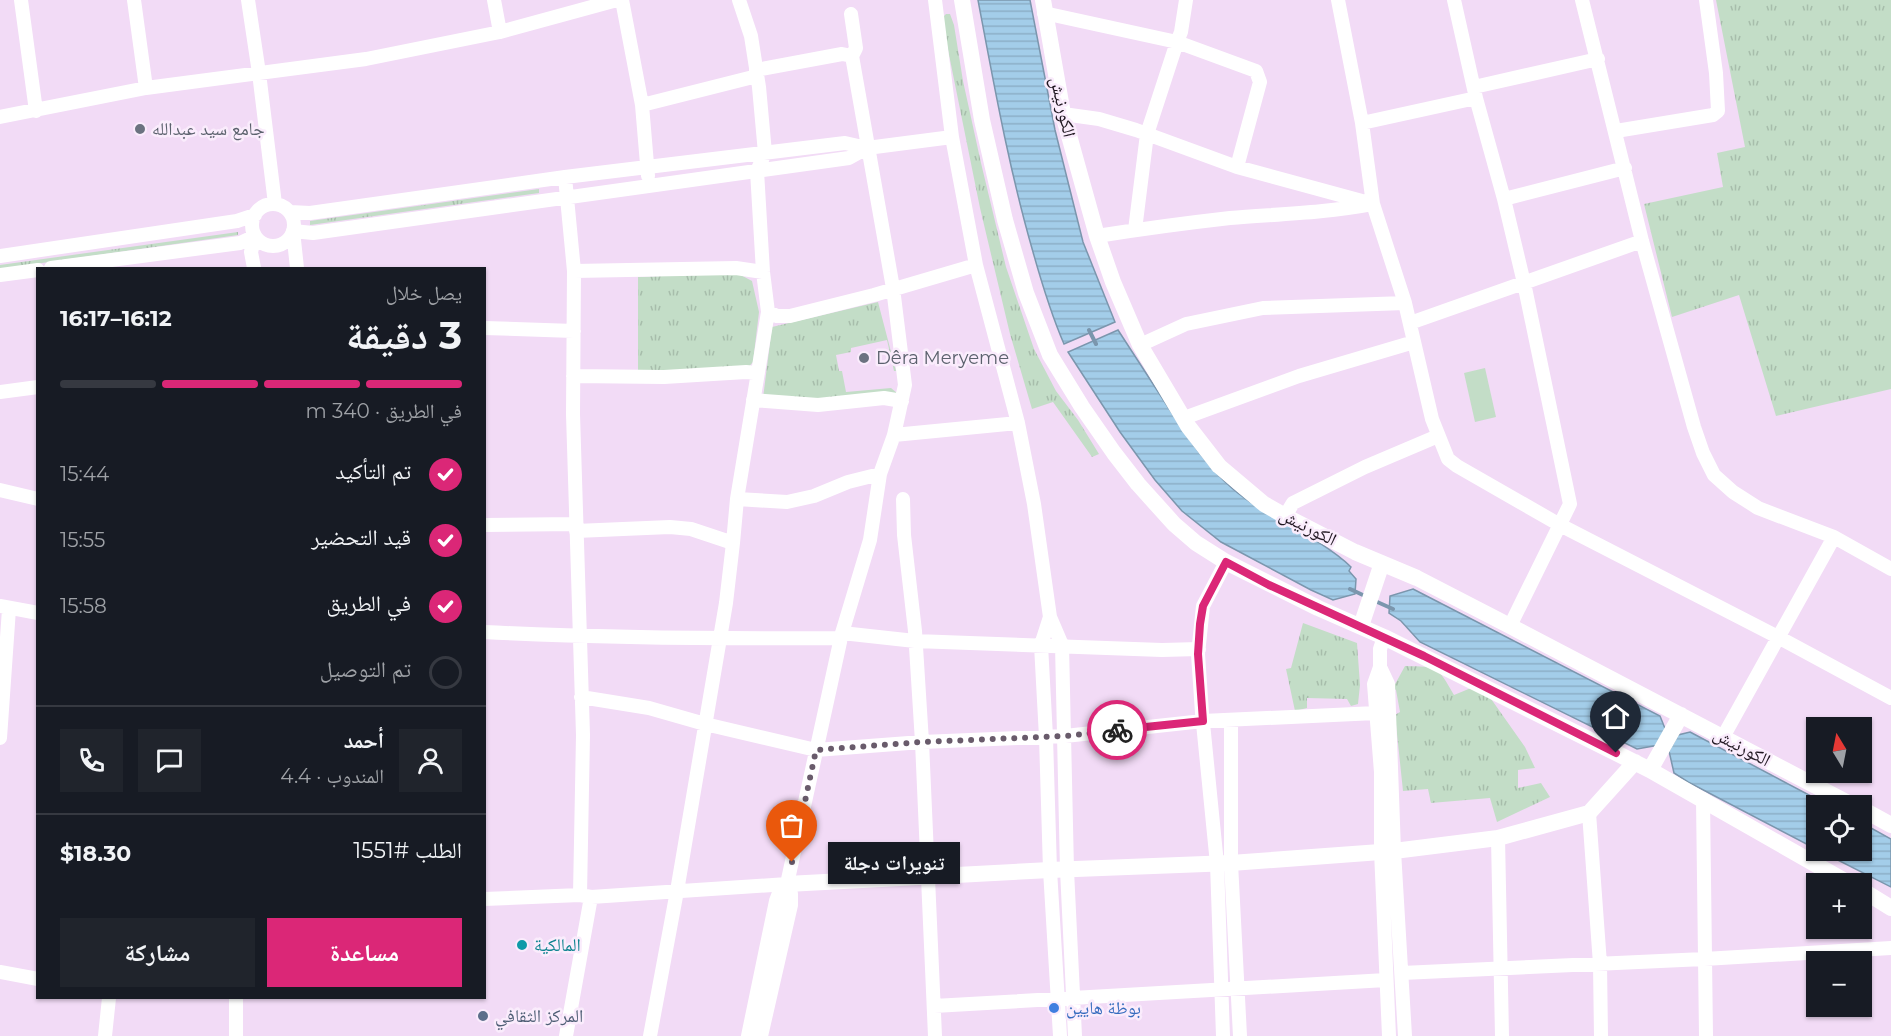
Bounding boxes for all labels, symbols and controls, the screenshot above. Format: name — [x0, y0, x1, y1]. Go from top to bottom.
street label: الكورنيش — [1045, 75, 1081, 139]
place label: جامع سيد عبدالله — [152, 118, 265, 141]
marker: جامع سيد عبدالله — [133, 122, 147, 136]
text: يصل خلال — [386, 281, 462, 305]
text: 16:12–16:17 — [60, 305, 172, 332]
text: 3 دقيقة — [346, 311, 462, 359]
place label: Dêra Meryeme — [876, 347, 1009, 369]
marker: Dêra Meryeme — [857, 351, 871, 365]
text: في الطريق · 340 m — [306, 399, 462, 423]
text: تم التأكيد — [335, 458, 411, 485]
icon: check — [429, 458, 462, 491]
text: 15:44 — [60, 462, 109, 486]
street label: الكورنيش — [1276, 503, 1340, 551]
text: قيد التحضير — [311, 524, 411, 551]
icon: check — [429, 524, 462, 557]
text: 15:55 — [60, 528, 105, 552]
text: في الطريق — [327, 590, 411, 617]
icon: check — [429, 590, 462, 623]
text: 15:58 — [60, 594, 107, 618]
text: تم التوصيل — [320, 656, 411, 683]
pin — [1590, 691, 1641, 753]
courier — [1087, 700, 1147, 760]
icon: home — [1599, 700, 1632, 733]
icon: bike — [1101, 714, 1134, 747]
north arrow — [1806, 717, 1872, 783]
map controls — [1806, 717, 1872, 1017]
street label: الكورنيش — [1710, 723, 1774, 771]
text: أحمد — [344, 727, 384, 754]
button: phone — [60, 729, 123, 792]
button: chat — [138, 729, 201, 792]
button: person — [399, 729, 462, 792]
text: المندوب · 4.4 — [280, 764, 384, 788]
button: locate — [1806, 795, 1872, 861]
pin — [766, 800, 817, 862]
icon: bag — [775, 809, 808, 842]
text: الطلب #1551 — [353, 837, 462, 864]
text: $18.30 — [60, 840, 131, 867]
callout: تنويرات دجلة — [828, 841, 960, 883]
text: تنويرات دجلة — [844, 851, 944, 875]
button: + — [1806, 873, 1872, 939]
button: مشاركة — [60, 918, 255, 987]
button: مساعدة — [267, 918, 462, 987]
place label: المالكية — [534, 934, 581, 956]
marker: المالكية — [515, 938, 529, 952]
button: − — [1806, 951, 1872, 1017]
place label: بوظة هايين — [1066, 997, 1141, 1019]
marker: بوظة هايين — [1047, 1001, 1061, 1015]
place label: المركز الثقافي — [495, 1005, 583, 1031]
marker: المركز الثقافي — [476, 1009, 490, 1023]

